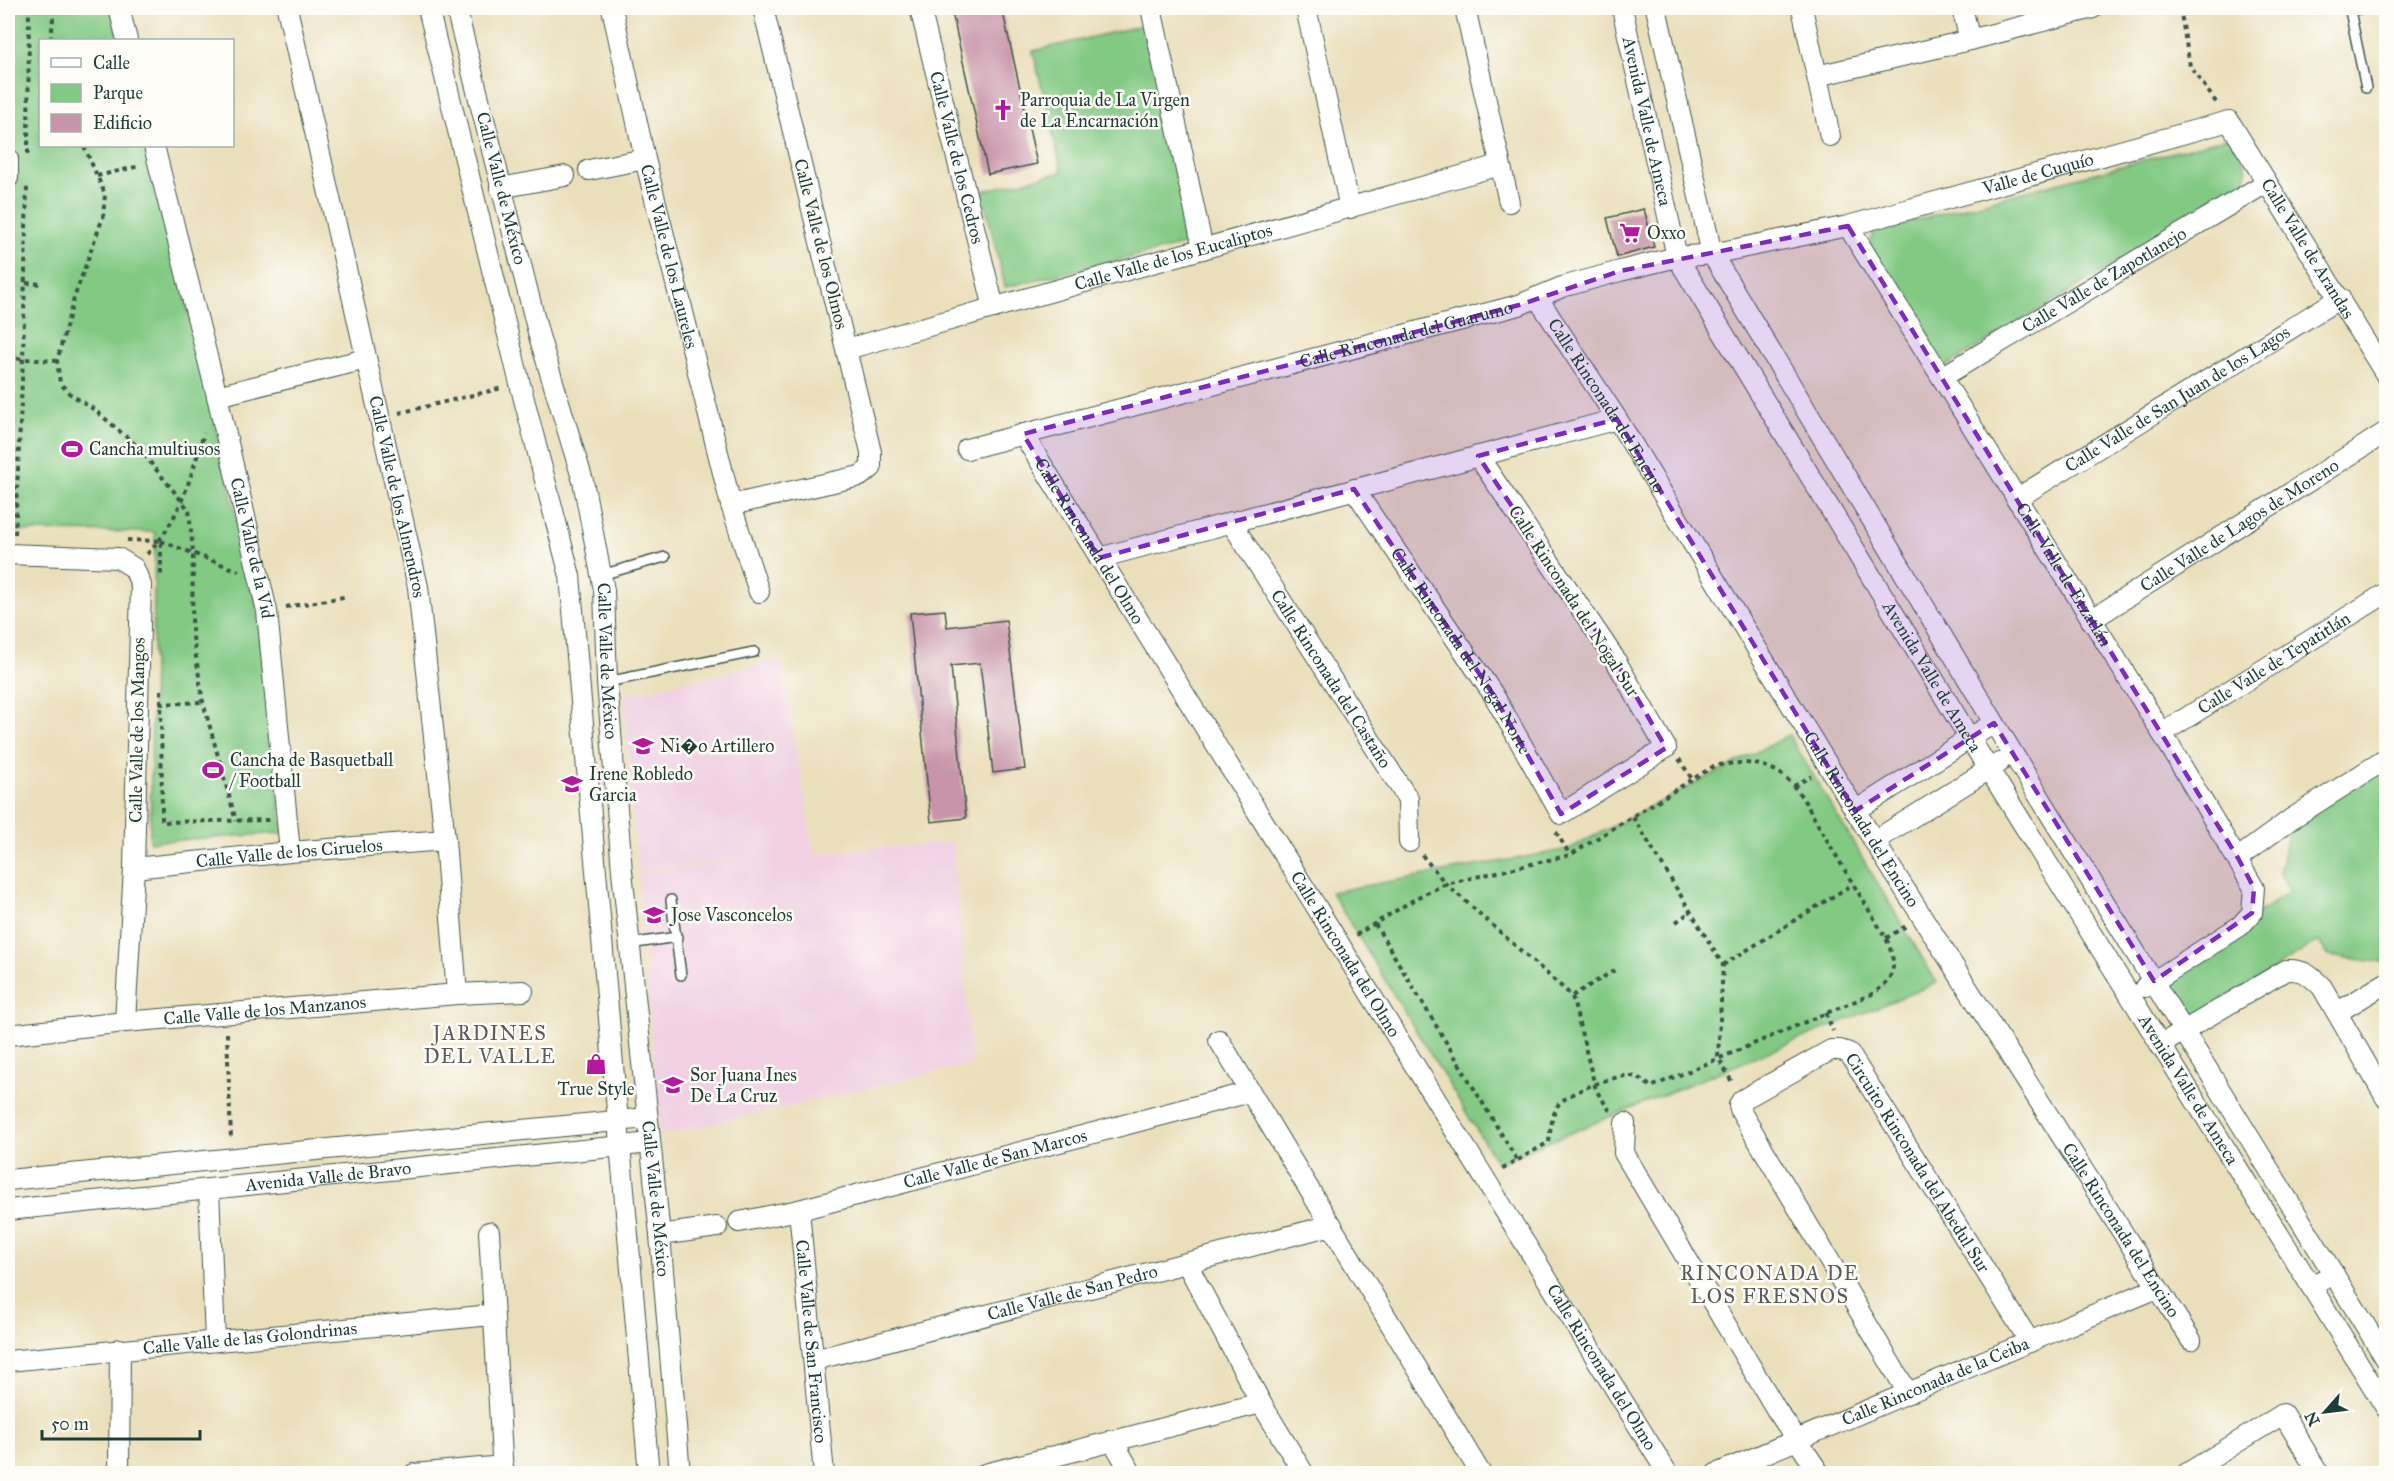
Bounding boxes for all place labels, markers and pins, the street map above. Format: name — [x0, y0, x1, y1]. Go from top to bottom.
place label: Parroquia de La Virgen de La Encarnación — [1020, 89, 1190, 132]
church icon: Parroquia de La Virgen de La Encarnación — [991, 98, 1015, 122]
supermarket icon: Oxxo — [1618, 221, 1642, 245]
place label: Oxxo — [1647, 222, 1686, 244]
sports icon: Cancha multiusos — [60, 437, 84, 461]
place label: Cancha multiusos — [89, 438, 220, 460]
school or university icon: Ni�o Artillero — [631, 734, 655, 758]
place label: Ni�o Artillero — [660, 735, 774, 757]
place label: Cancha de Basquetball / Football — [228, 749, 393, 792]
sports icon: Cancha de Basquetball / Football — [201, 758, 225, 782]
place label: Irene Robledo Garcia — [589, 763, 693, 806]
school or university icon: Irene Robledo Garcia — [560, 772, 584, 796]
school or university icon: Jose Vasconcelos — [642, 903, 666, 927]
place label: Jose Vasconcelos — [669, 904, 793, 927]
shop icon: True Style — [584, 1052, 608, 1076]
place label: Sor Juana Ines De La Cruz — [690, 1064, 797, 1107]
school or university icon: Sor Juana Ines De La Cruz — [661, 1073, 685, 1097]
place label: True Style — [557, 1078, 635, 1100]

